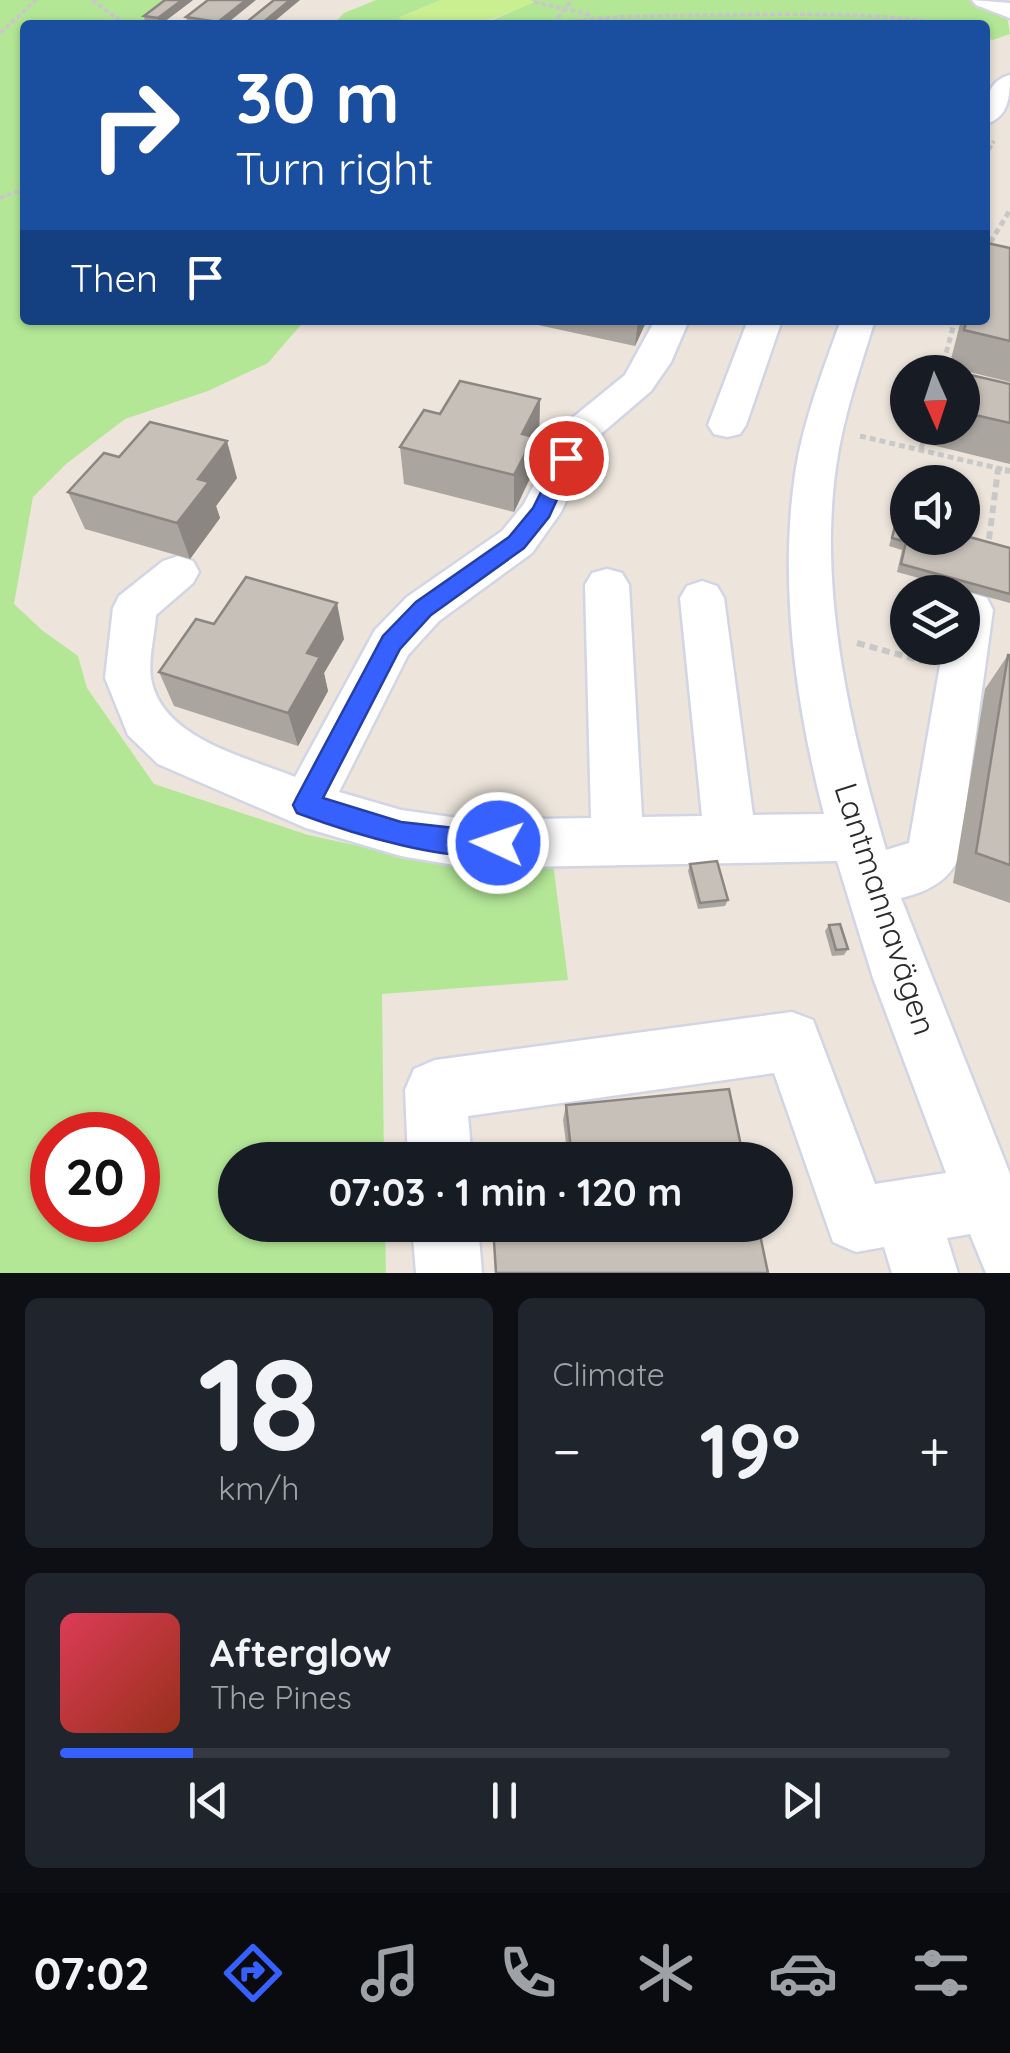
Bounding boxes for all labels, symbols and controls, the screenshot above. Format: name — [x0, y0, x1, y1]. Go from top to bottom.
text: 30 m — [235, 53, 400, 141]
icon: right — [70, 60, 200, 190]
text: Turn right — [235, 140, 434, 196]
icon: arrive — [178, 250, 233, 305]
text: Then — [70, 254, 158, 302]
north arrow — [890, 355, 980, 445]
map controls — [890, 355, 980, 665]
pin — [524, 416, 609, 501]
icon: arrive — [539, 431, 594, 486]
button: sound — [890, 465, 980, 555]
button: layers — [890, 575, 980, 665]
street label: Lantmannavägen — [826, 778, 946, 1040]
position arrow — [446, 791, 550, 895]
speed limit sign: 20 — [30, 1112, 160, 1242]
text: 07:03 · 1 min · 120 m — [329, 1168, 682, 1216]
text: 18 — [198, 1321, 320, 1484]
text: Climate — [553, 1354, 665, 1394]
text: 19° — [699, 1403, 801, 1497]
text: − — [553, 1416, 581, 1485]
text: + — [919, 1416, 950, 1485]
text: km/h — [218, 1468, 299, 1508]
text: Afterglow — [210, 1629, 392, 1677]
text: The Pines — [210, 1677, 352, 1717]
icon: previous — [181, 1773, 236, 1828]
icon: pause — [477, 1773, 532, 1828]
icon: next — [774, 1773, 829, 1828]
icon: directions — [218, 1938, 288, 2008]
icon: music — [355, 1938, 425, 2008]
icon: phone — [493, 1938, 563, 2008]
icon: climate — [631, 1938, 701, 2008]
icon: car — [768, 1938, 838, 2008]
icon: filters — [906, 1938, 976, 2008]
text: 07:02 — [34, 1945, 150, 2001]

